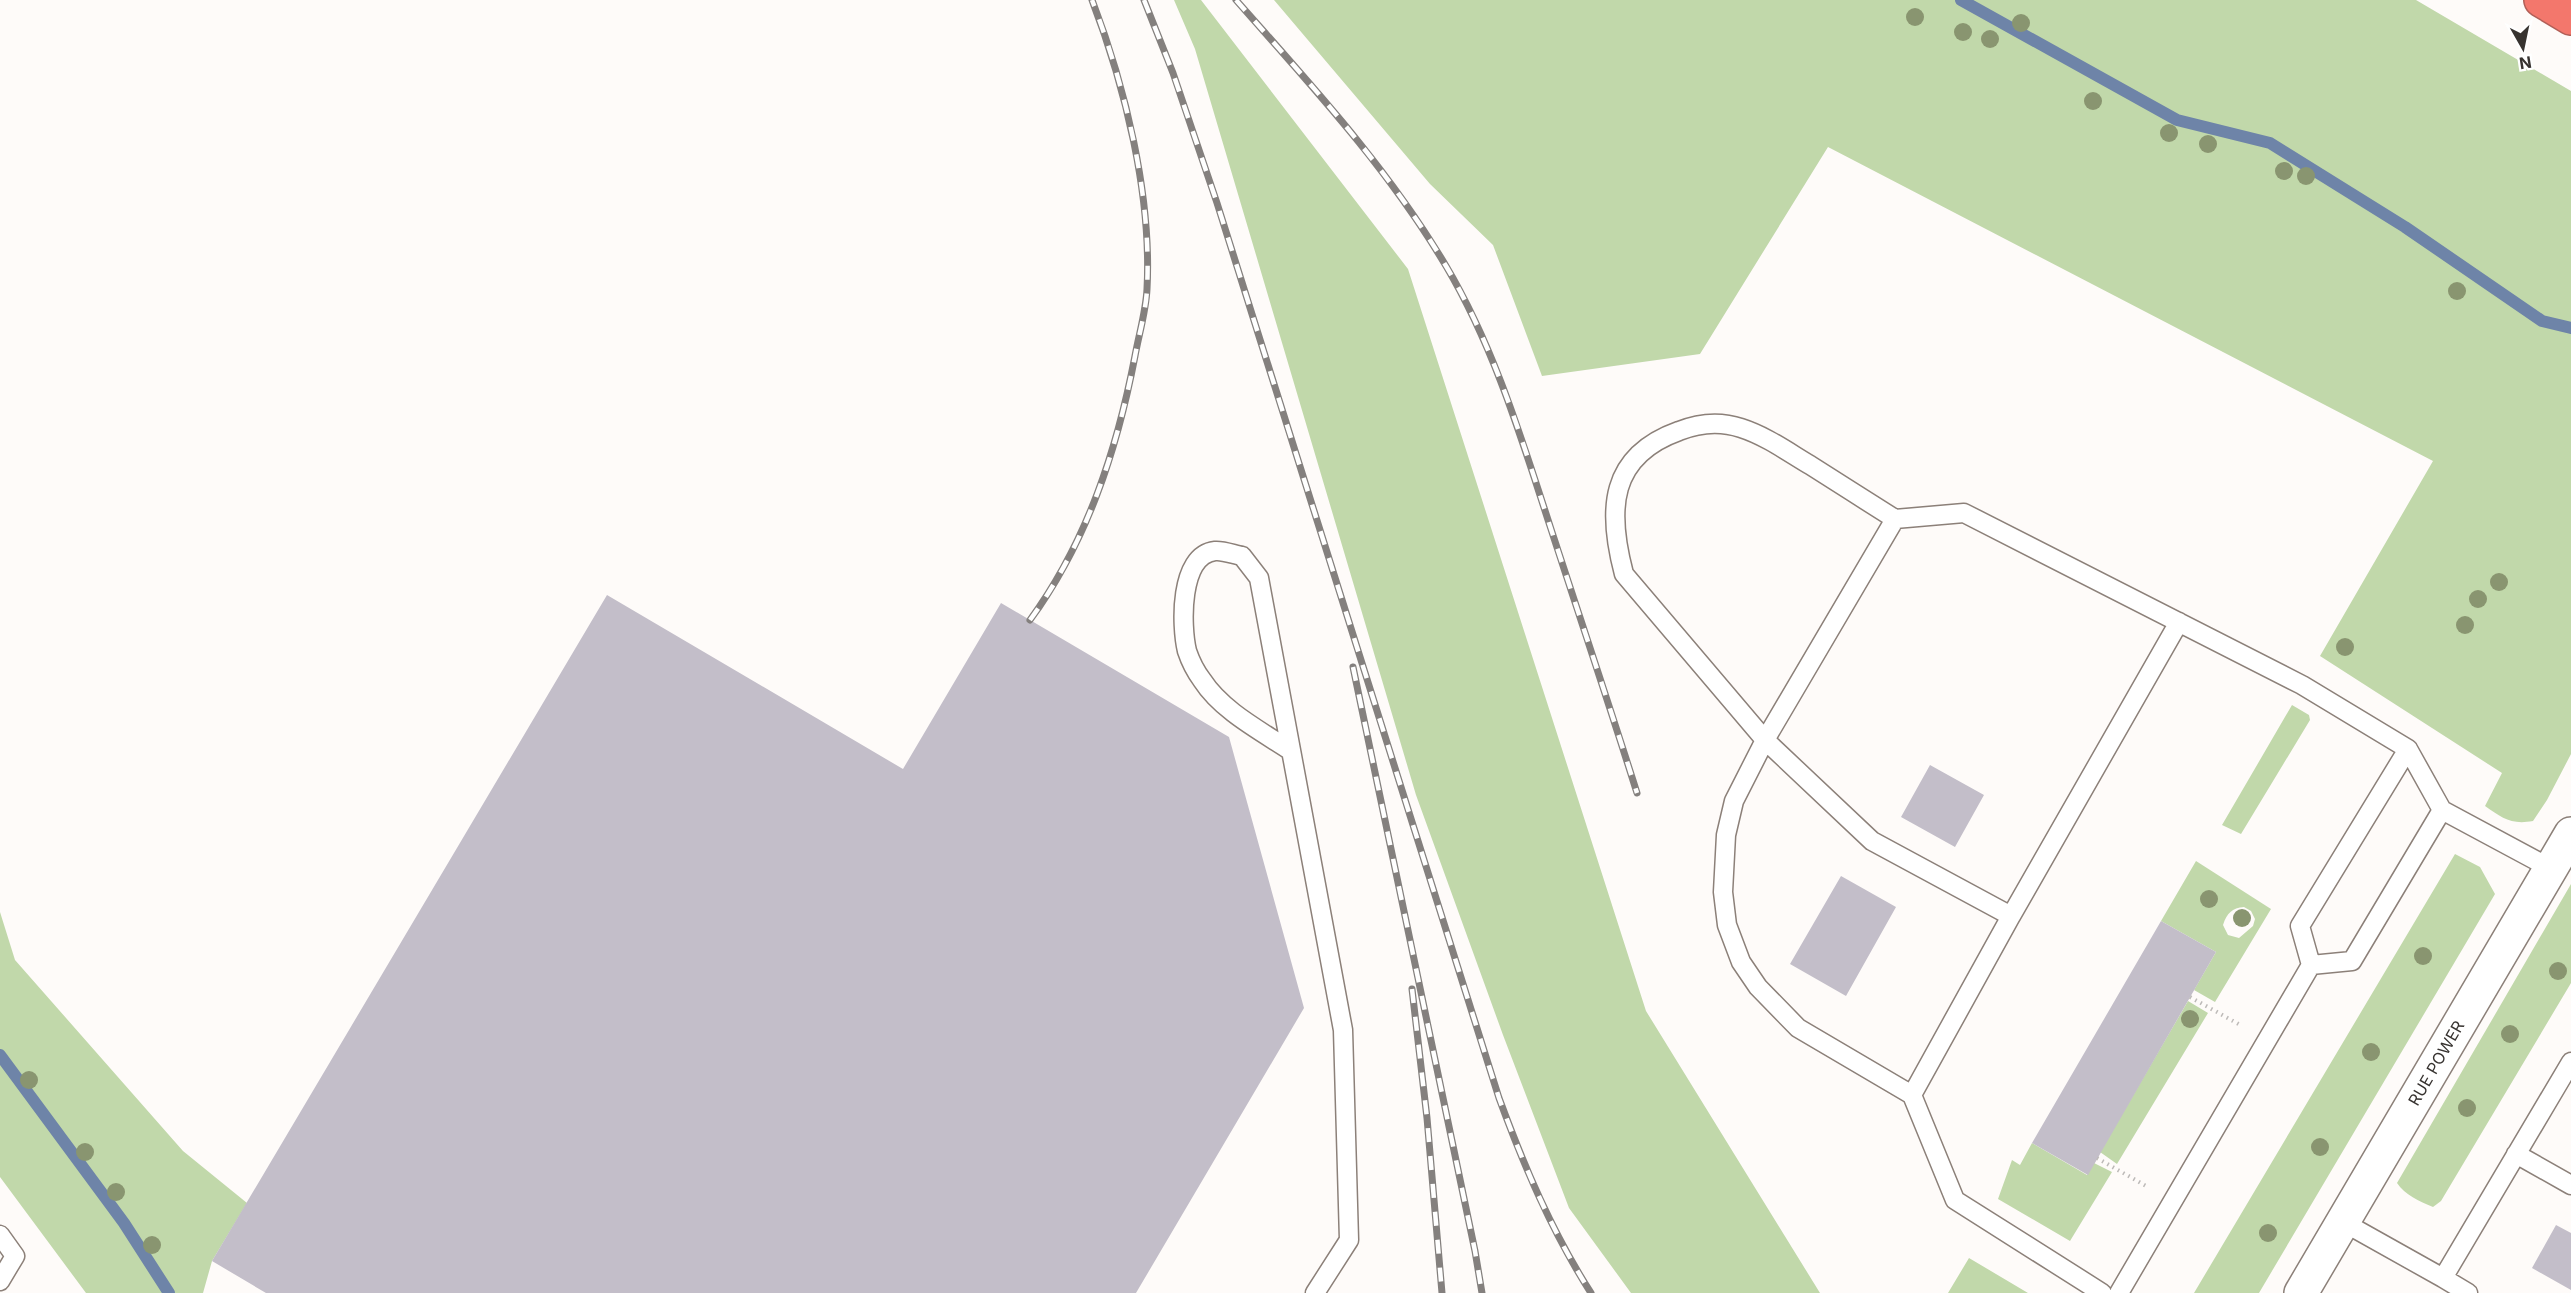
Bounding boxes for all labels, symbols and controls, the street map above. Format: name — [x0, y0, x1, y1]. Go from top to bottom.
north arrow — [2493, 18, 2553, 78]
text: N — [2518, 52, 2533, 74]
street label: RUE POWER — [2404, 1017, 2468, 1109]

